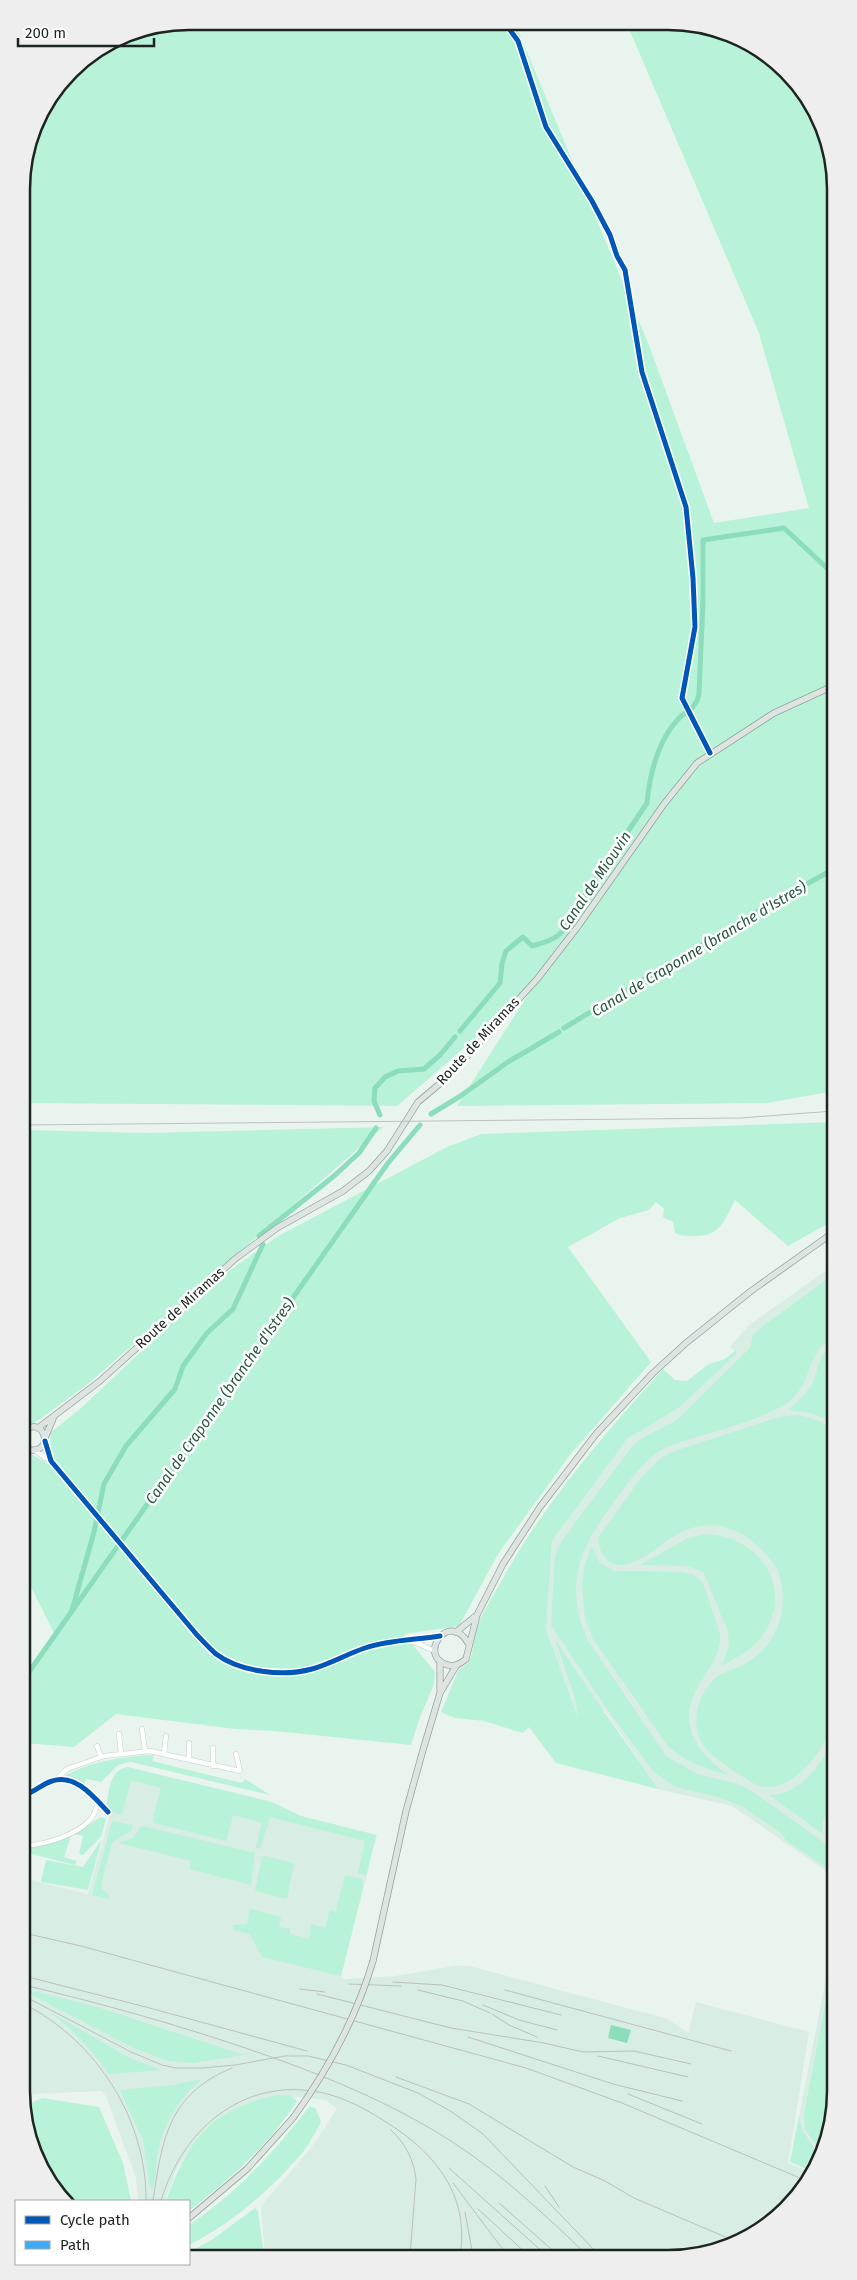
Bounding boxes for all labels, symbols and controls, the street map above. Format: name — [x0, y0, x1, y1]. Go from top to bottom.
scale bar — [18, 15, 154, 47]
text: 200 m — [25, 24, 66, 42]
water label: Canal de Miouvin — [555, 828, 635, 934]
water label: Canal de Craponne (branche d'Istres) — [588, 877, 810, 1020]
street label: Route de Miramas — [433, 993, 523, 1088]
street label: Route de Miramas — [132, 1263, 228, 1352]
water label: Canal de Craponne (branche d'Istres) — [142, 1294, 298, 1508]
legend — [15, 2200, 190, 2265]
text: Cycle path — [60, 2211, 130, 2229]
text: Path — [60, 2236, 90, 2254]

